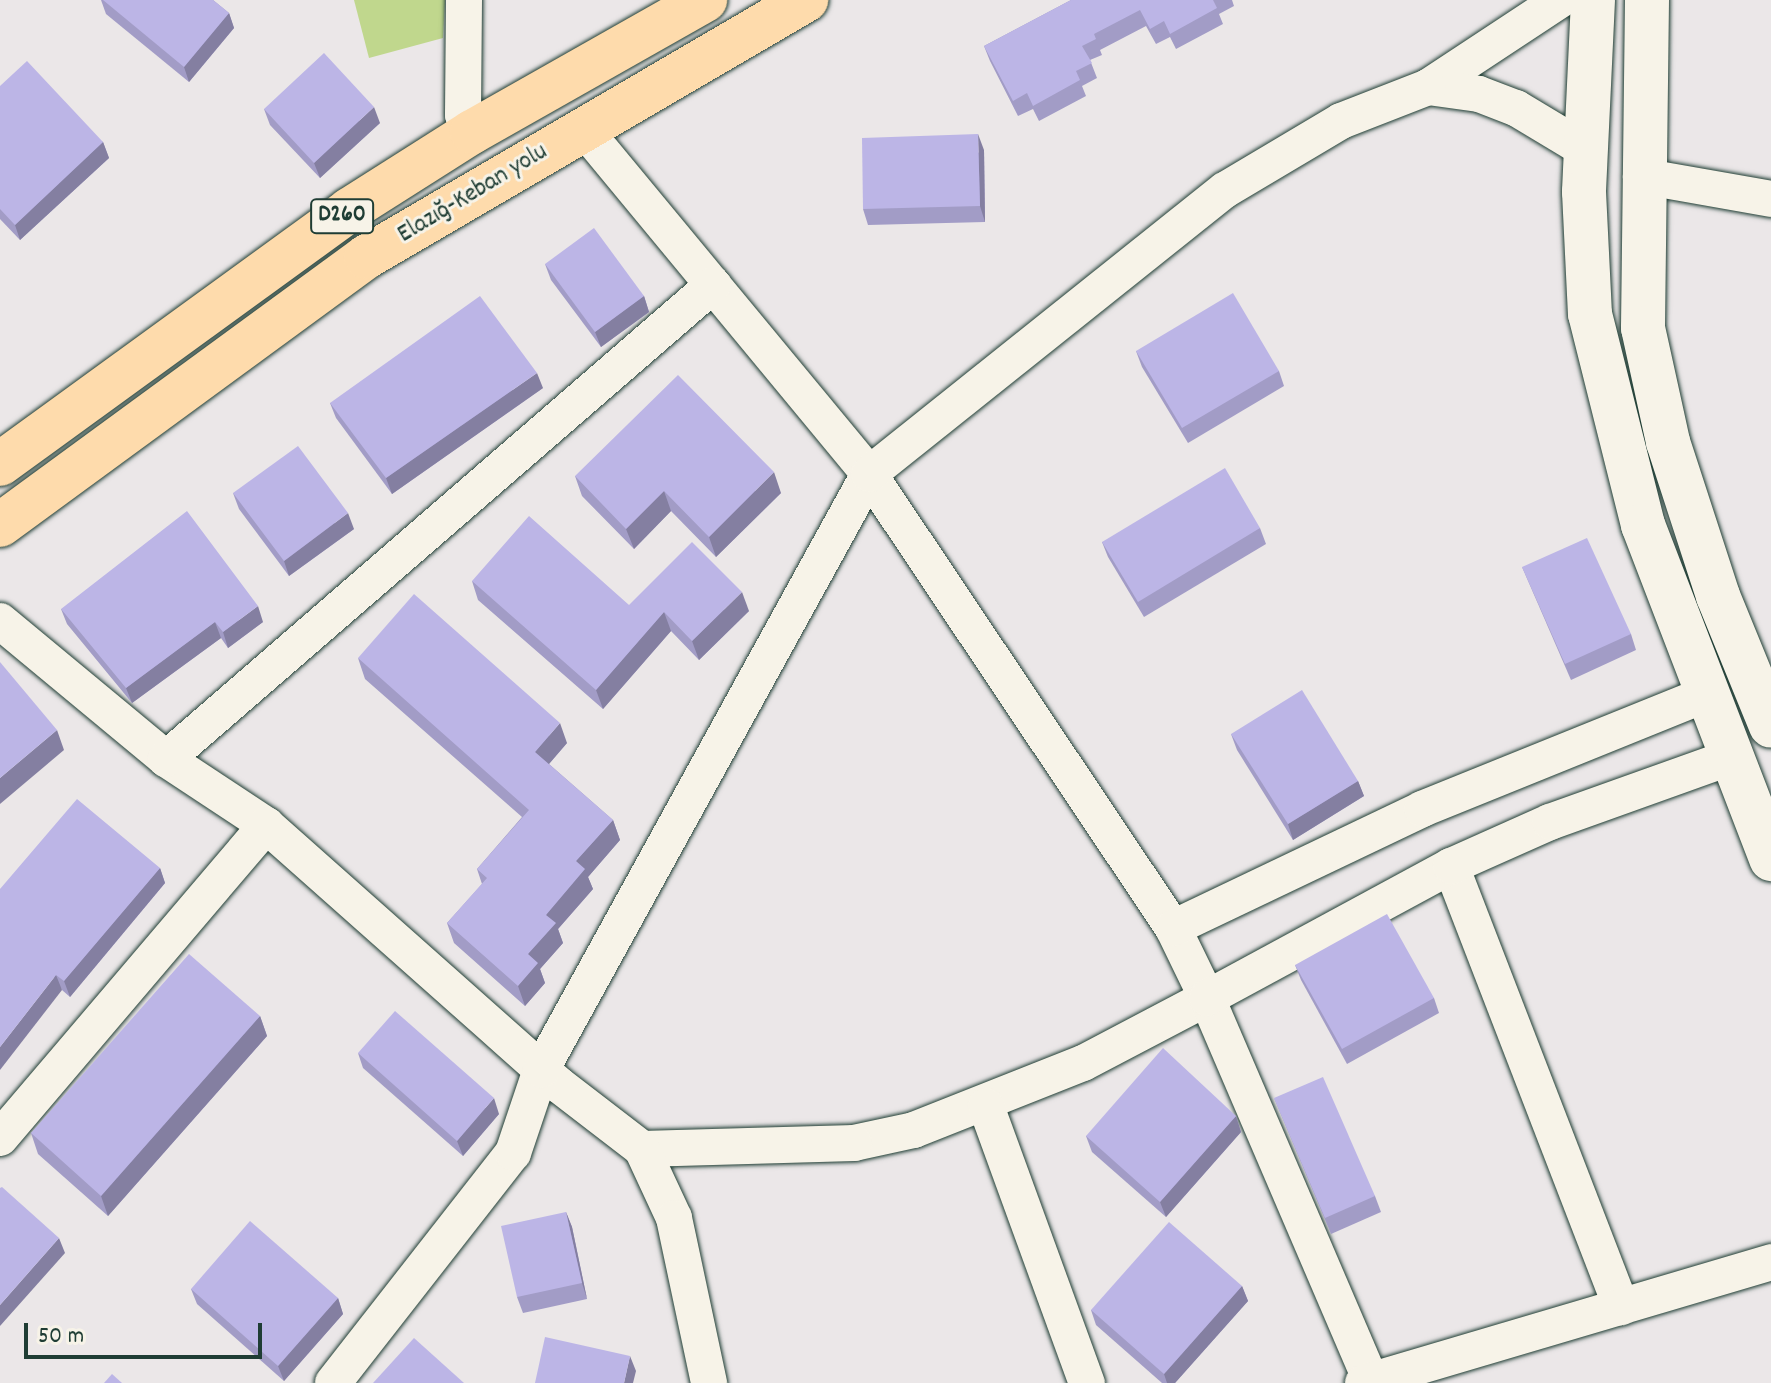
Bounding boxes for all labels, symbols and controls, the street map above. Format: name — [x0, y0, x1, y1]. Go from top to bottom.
street label: Elazığ-Keban yolu — [392, 137, 554, 251]
road number: D260 — [310, 196, 374, 236]
scale bar — [28, 1307, 266, 1357]
text: 50 m — [38, 1320, 84, 1354]

